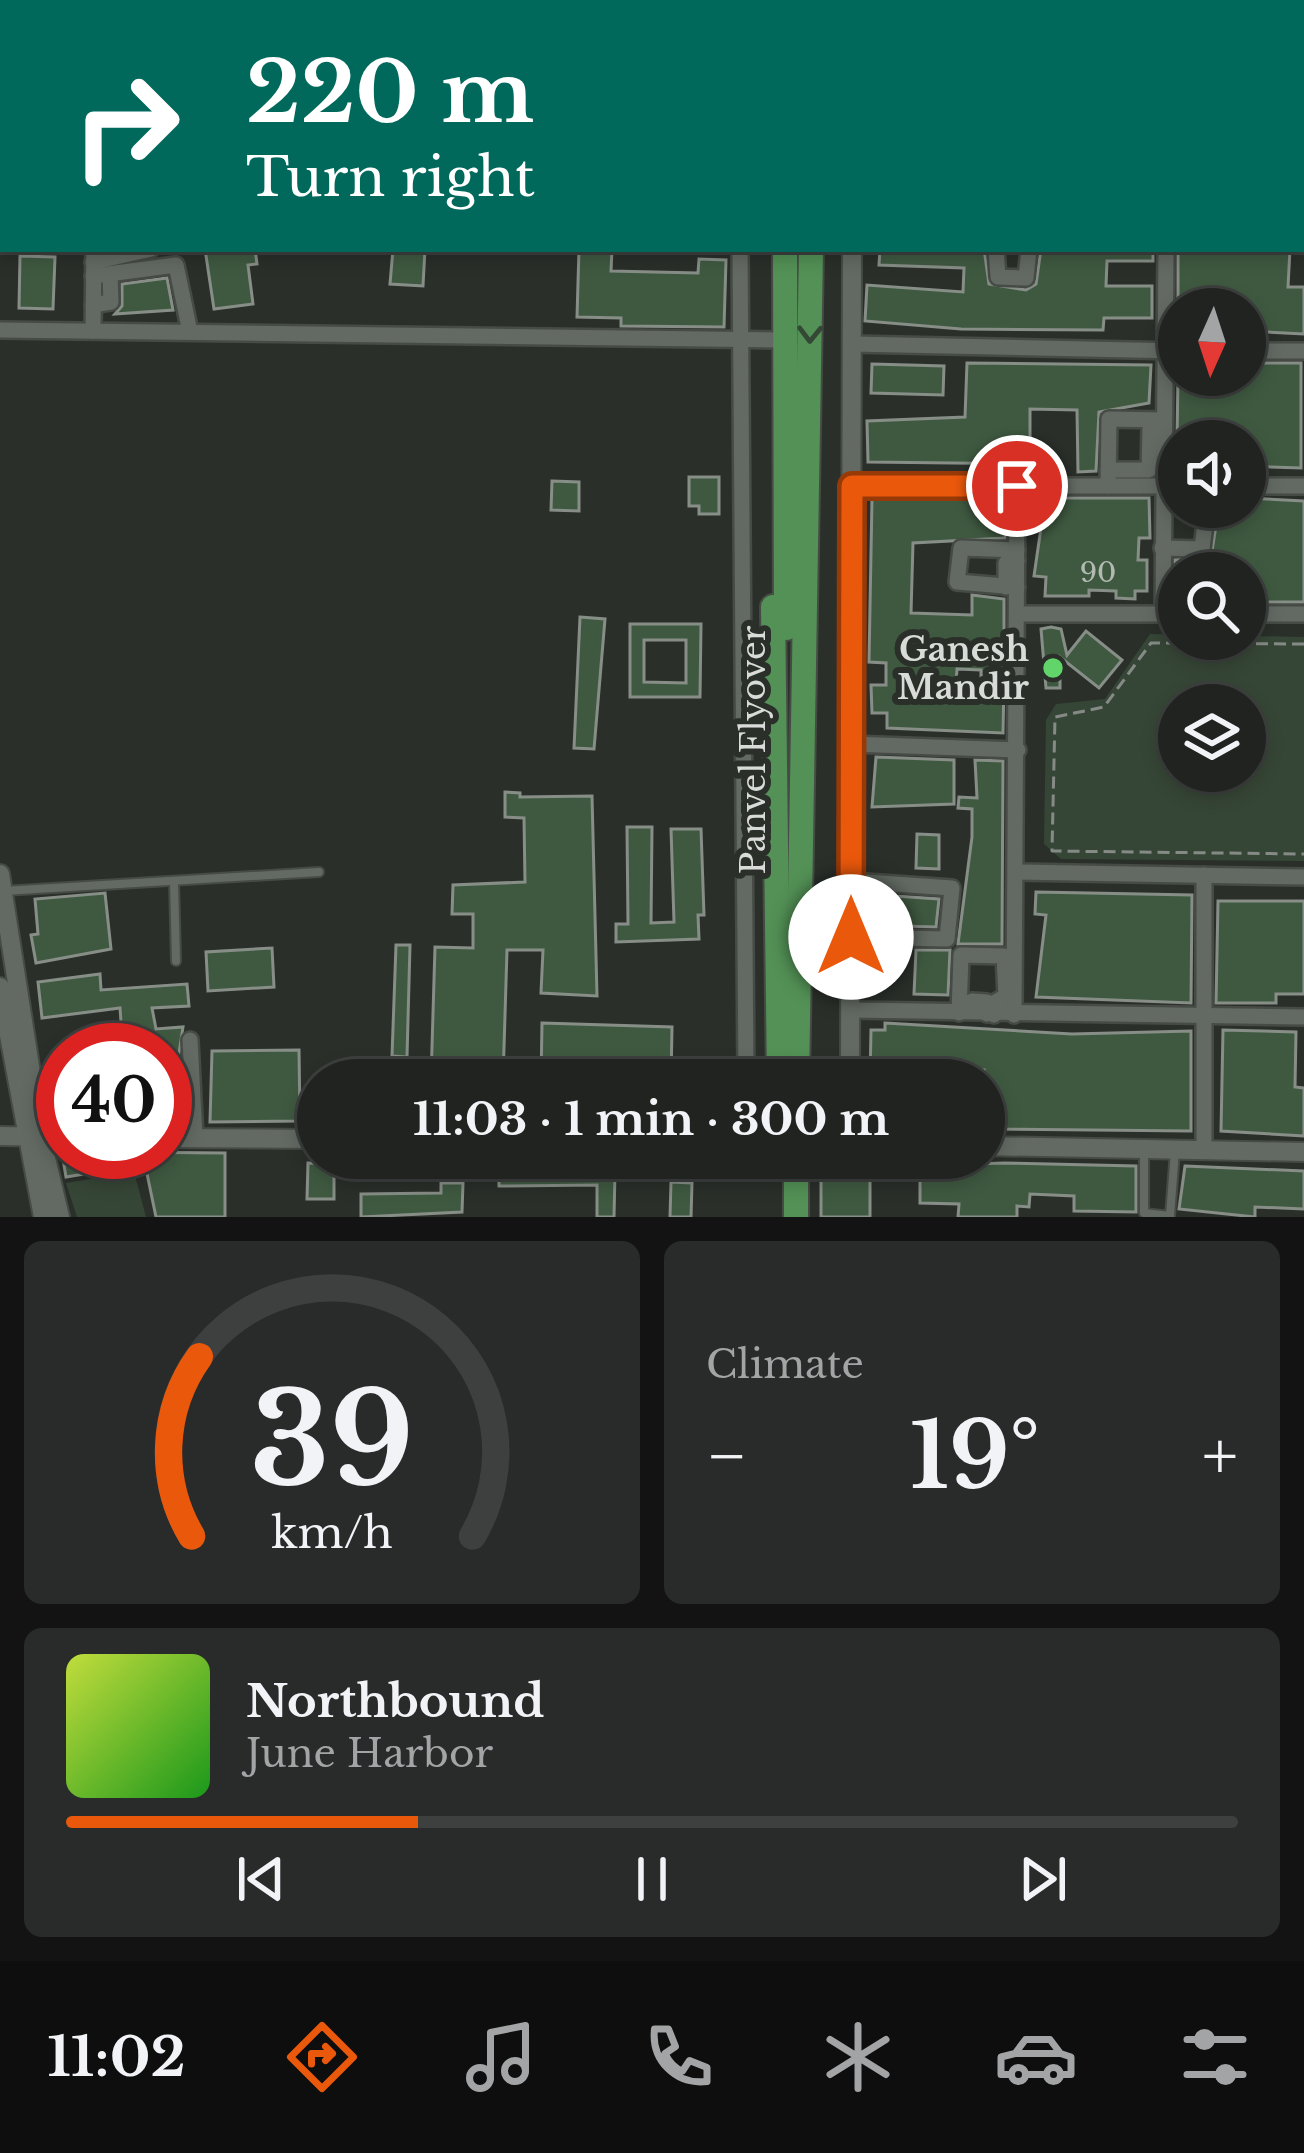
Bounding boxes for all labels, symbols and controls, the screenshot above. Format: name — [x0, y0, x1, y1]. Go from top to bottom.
text: 220 m — [246, 41, 534, 145]
icon: right — [48, 48, 204, 204]
text: Turn right — [246, 144, 535, 211]
north arrow — [1158, 288, 1266, 396]
map controls — [1158, 288, 1266, 792]
one-way arrow — [797, 326, 823, 344]
button: sound — [1158, 420, 1266, 528]
pin — [966, 435, 1068, 537]
icon: arrive — [984, 453, 1050, 519]
button: search — [1158, 552, 1266, 660]
house number: 90 — [1080, 556, 1116, 589]
street label: Panvel Flyover — [733, 625, 774, 875]
place label: Ganesh Mandir — [897, 629, 1030, 708]
marker: Ganesh Mandir — [1040, 655, 1066, 681]
button: layers — [1158, 684, 1266, 792]
position arrow — [788, 874, 914, 1000]
speed limit sign: 40 — [36, 1023, 192, 1179]
text: 11:03 · 1 min · 300 m — [413, 1091, 889, 1147]
text: Climate — [706, 1340, 864, 1389]
text: 39 — [250, 1364, 414, 1519]
text: 19° — [910, 1401, 1040, 1512]
text: − — [706, 1415, 748, 1497]
text: + — [1202, 1415, 1238, 1497]
text: km/h — [271, 1505, 393, 1559]
text: Northbound — [246, 1673, 544, 1729]
text: June Harbor — [246, 1729, 493, 1778]
icon: previous — [228, 1846, 294, 1912]
icon: pause — [619, 1846, 685, 1912]
icon: next — [1010, 1846, 1076, 1912]
icon: directions — [280, 2015, 364, 2099]
icon: music — [459, 2015, 543, 2099]
icon: phone — [637, 2015, 721, 2099]
icon: climate — [816, 2015, 900, 2099]
icon: car — [994, 2015, 1078, 2099]
icon: filters — [1173, 2015, 1257, 2099]
text: 11:02 — [47, 2024, 186, 2091]

